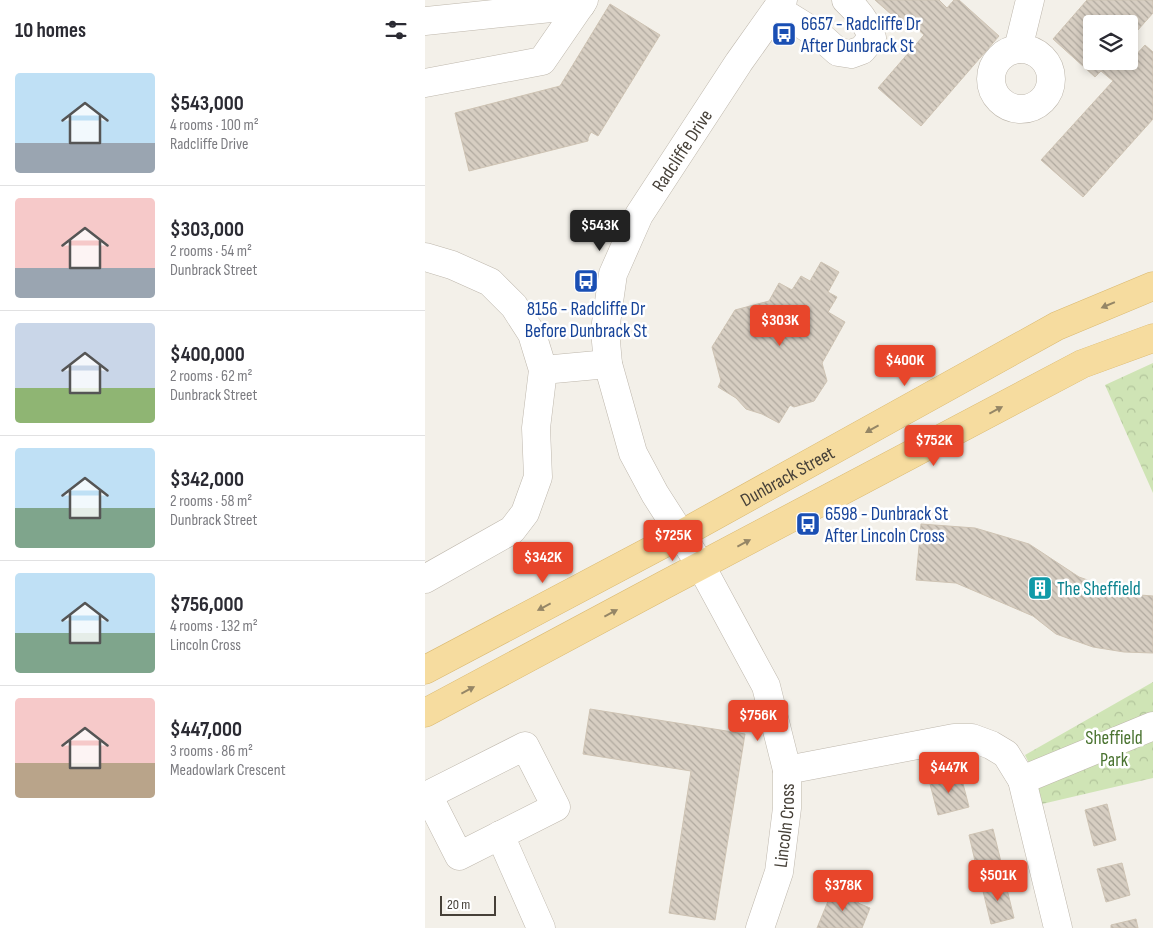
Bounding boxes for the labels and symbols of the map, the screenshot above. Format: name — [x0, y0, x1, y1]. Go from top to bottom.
place label: 6657 - Radcliffe Dr After Dunbrack St — [800, 13, 921, 58]
bus stop icon: 6657 - Radcliffe Dr After Dunbrack St — [771, 21, 797, 47]
street label: Radcliffe Drive — [648, 105, 718, 196]
pin: $543K — [565, 210, 635, 252]
bus stop icon: 8156 - Radcliffe Dr Before Dunbrack St — [573, 268, 599, 294]
place label: 8156 - Radcliffe Dr Before Dunbrack St — [525, 298, 647, 343]
one-way arrow — [1101, 301, 1115, 309]
pin: $303K — [745, 304, 815, 347]
pin: $400K — [870, 344, 940, 387]
one-way arrow — [989, 406, 1003, 414]
pin: $752K — [899, 424, 969, 467]
one-way arrow — [865, 425, 878, 434]
street label: Dunbrack Street — [737, 442, 839, 512]
place label: 6598 - Dunbrack St After Lincoln Cross — [824, 503, 948, 548]
bus stop icon: 6598 - Dunbrack St After Lincoln Cross — [795, 511, 821, 537]
pin: $725K — [638, 520, 708, 562]
one-way arrow — [737, 539, 751, 547]
pin: $342K — [508, 542, 578, 584]
building icon: The Sheffield — [1027, 575, 1053, 601]
place label: The Sheffield — [1057, 578, 1141, 601]
one-way arrow — [537, 603, 552, 611]
one-way arrow — [604, 609, 618, 617]
one-way arrow — [461, 686, 475, 694]
pin: $756K — [723, 700, 793, 742]
park label: Sheffield Park — [1085, 727, 1143, 772]
pin: $447K — [914, 752, 984, 794]
street label: Lincoln Cross — [770, 783, 800, 869]
pin: $501K — [963, 860, 1033, 902]
pin: $378K — [808, 870, 878, 912]
scale bar — [440, 893, 496, 916]

